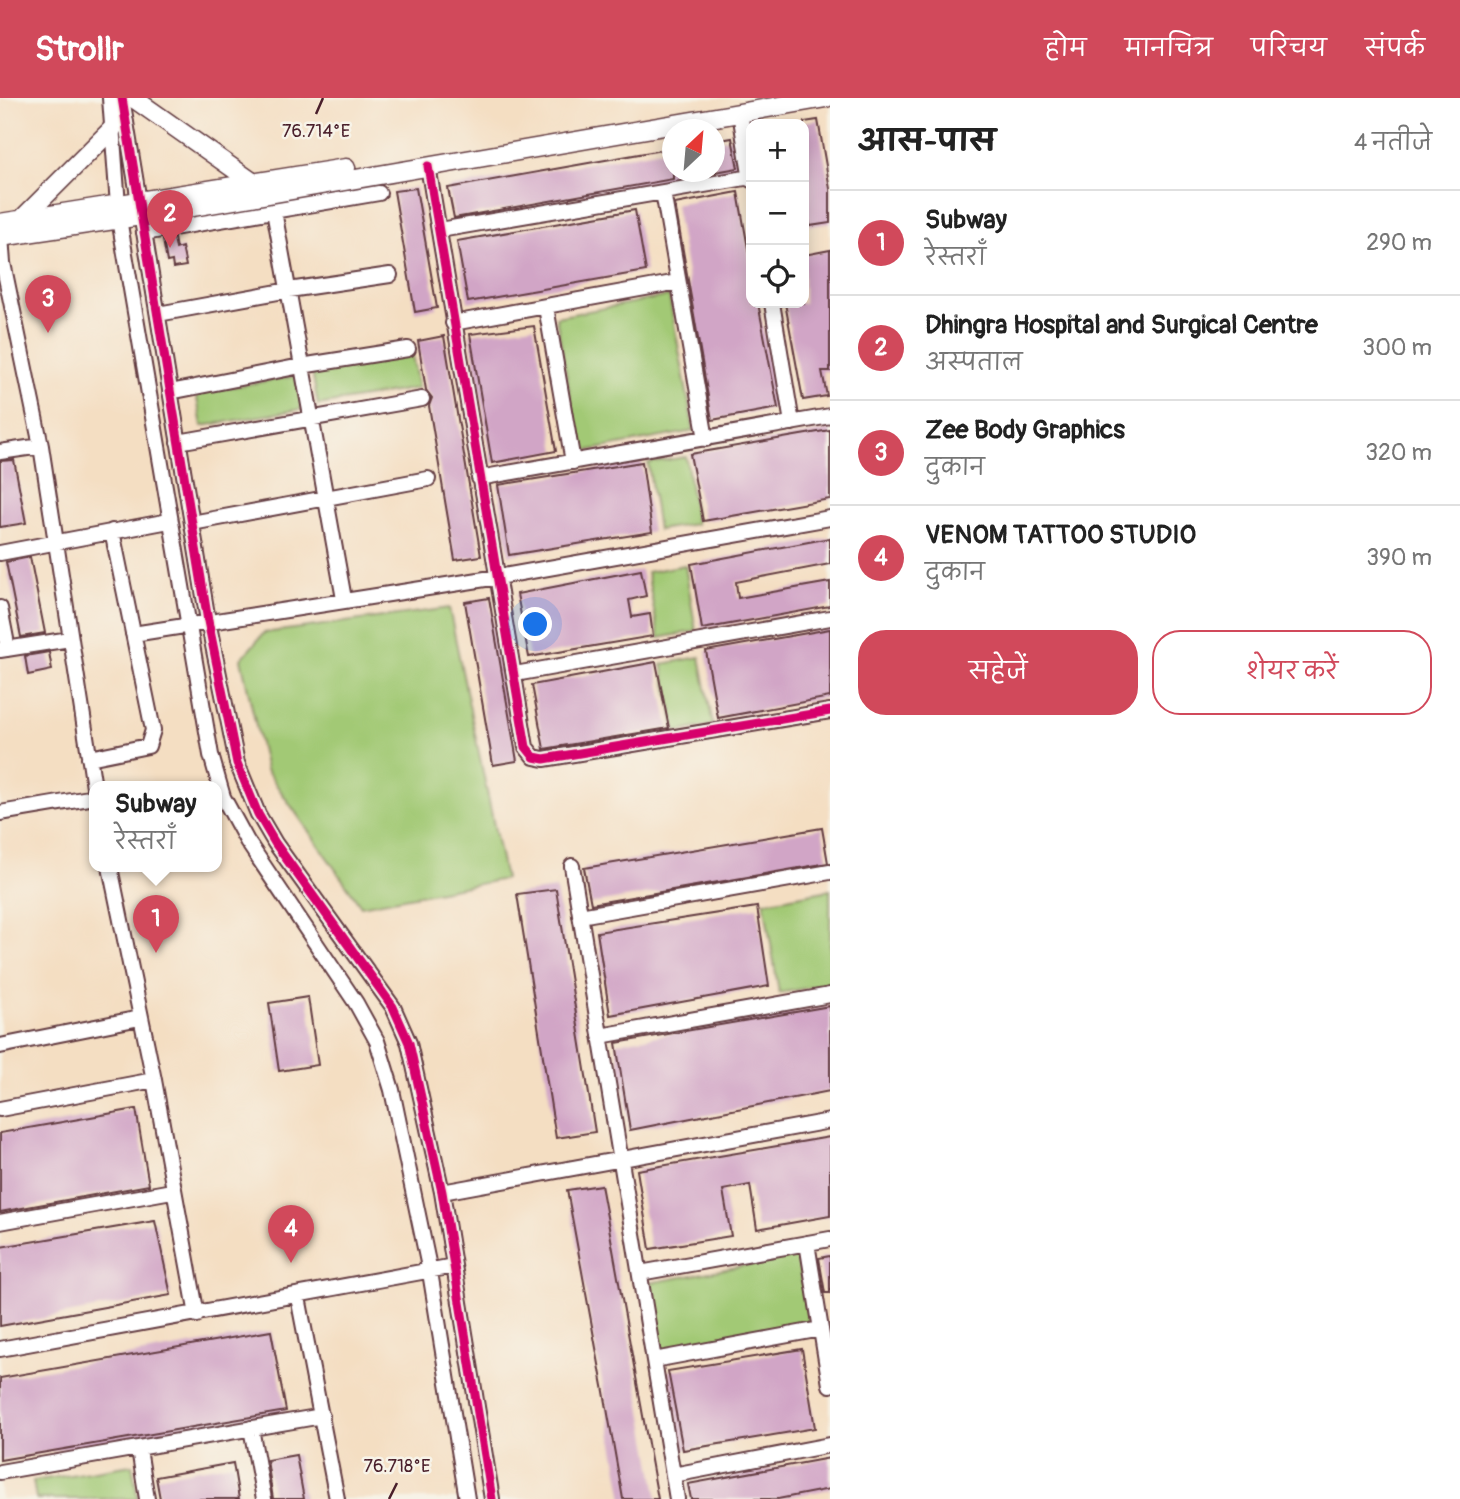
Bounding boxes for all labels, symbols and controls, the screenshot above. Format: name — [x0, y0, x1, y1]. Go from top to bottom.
text: Strollr — [35, 29, 124, 70]
text: होम — [1044, 34, 1087, 63]
text: मानचित्र — [1125, 34, 1213, 63]
text: परिचय — [1251, 34, 1327, 63]
text: संपर्क — [1365, 34, 1425, 63]
north arrow — [662, 119, 725, 182]
map controls — [746, 119, 809, 308]
button: + — [746, 119, 809, 182]
text: 76.714°E — [282, 120, 350, 143]
text: आस-पास — [858, 123, 996, 160]
text: 4 नतीजे — [1354, 128, 1432, 157]
button: − — [746, 182, 809, 245]
pin: 2 — [147, 190, 193, 248]
text: Subway — [925, 204, 1007, 236]
text: 1 — [877, 228, 886, 257]
text: 290 m — [1366, 228, 1432, 257]
text: रेस्तराँ — [925, 243, 986, 272]
button: locate — [746, 245, 809, 308]
pin: 3 — [25, 275, 71, 333]
text: Dhingra Hospital and Surgical Centre — [925, 309, 1318, 341]
text: 2 — [875, 333, 887, 362]
text: 300 m — [1362, 333, 1432, 362]
text: अस्पताल — [925, 348, 1023, 377]
text: Zee Body Graphics — [925, 414, 1125, 446]
text: 3 — [875, 438, 887, 467]
text: 320 m — [1365, 438, 1432, 467]
text: दुकान — [925, 453, 985, 482]
text: VENOM TATTOO STUDIO — [925, 519, 1196, 551]
text: 4 — [874, 543, 888, 572]
text: 390 m — [1366, 543, 1432, 572]
text: दुकान — [925, 558, 985, 587]
your location — [518, 607, 552, 641]
button: सहेजें — [858, 630, 1138, 715]
button: शेयर करें — [1152, 630, 1432, 715]
popup — [89, 781, 222, 872]
text: Subway — [115, 788, 196, 820]
text: रेस्तराँ — [115, 827, 176, 856]
pin: 1 — [133, 895, 179, 953]
pin: 4 — [268, 1205, 314, 1263]
text: 76.718°E — [364, 1455, 430, 1478]

